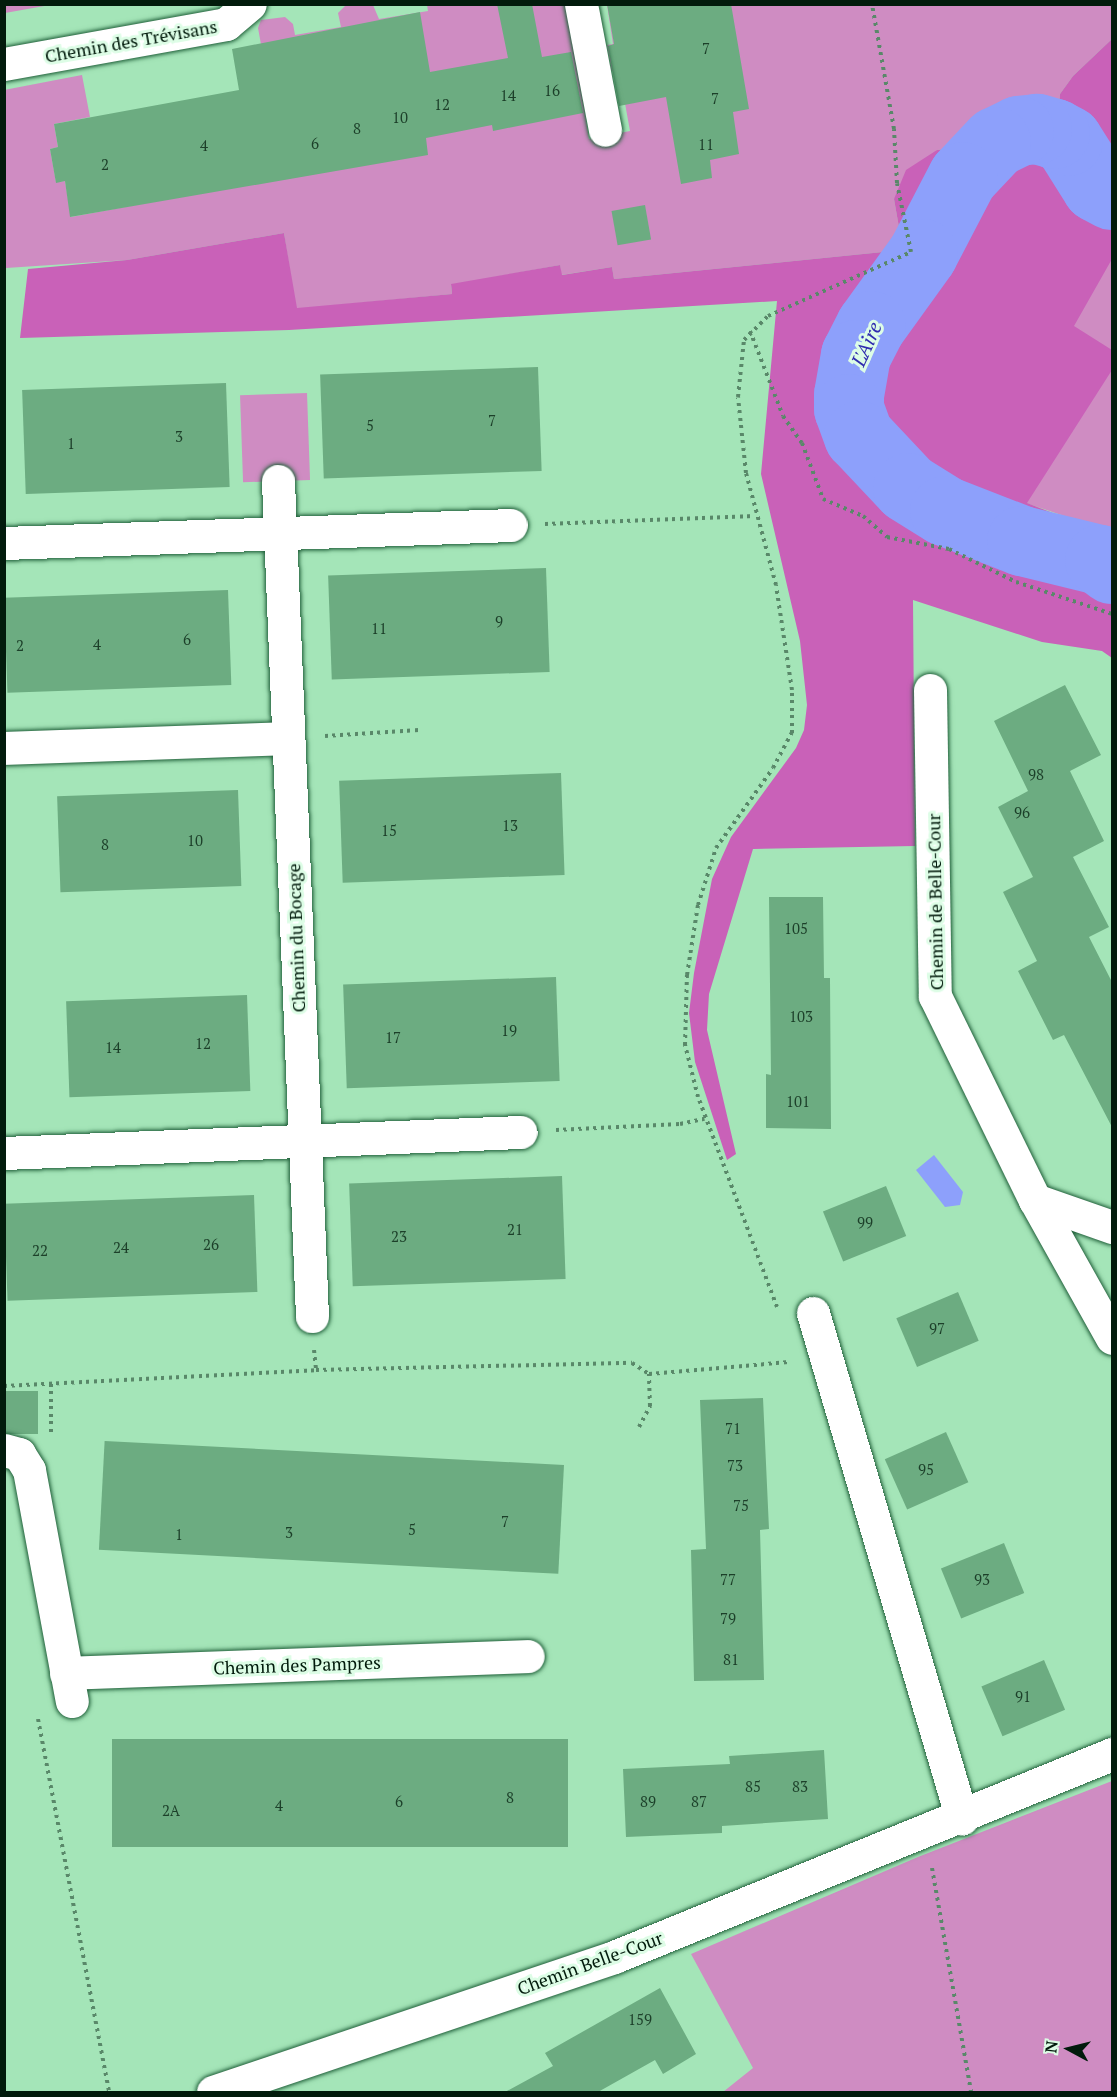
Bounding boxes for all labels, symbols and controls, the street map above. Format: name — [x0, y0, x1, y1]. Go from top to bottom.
street label: Chemin des Trévisans — [43, 15, 219, 67]
house number: 7 — [702, 40, 710, 58]
house number: 16 — [544, 82, 560, 100]
house number: 14 — [500, 87, 516, 105]
house number: 7 — [711, 90, 719, 108]
house number: 12 — [434, 96, 450, 114]
house number: 10 — [392, 109, 408, 127]
house number: 8 — [353, 120, 361, 138]
house number: 6 — [311, 135, 319, 153]
house number: 11 — [698, 136, 714, 154]
house number: 4 — [200, 137, 208, 155]
house number: 2 — [101, 156, 109, 174]
water label: L'Aire — [846, 318, 886, 370]
house number: 7 — [488, 412, 496, 430]
house number: 5 — [366, 417, 374, 435]
house number: 3 — [175, 428, 183, 446]
house number: 1 — [67, 435, 75, 453]
house number: 9 — [495, 613, 503, 631]
house number: 11 — [371, 620, 387, 638]
house number: 6 — [183, 631, 191, 649]
house number: 4 — [93, 636, 101, 654]
house number: 2 — [16, 637, 24, 655]
house number: 98 — [1028, 766, 1044, 784]
house number: 96 — [1014, 804, 1030, 822]
street label: Chemin de Belle-Cour — [923, 813, 947, 991]
house number: 13 — [502, 817, 518, 835]
house number: 15 — [381, 822, 397, 840]
house number: 10 — [187, 832, 203, 850]
house number: 8 — [101, 836, 109, 854]
street label: Chemin du Bocage — [283, 863, 309, 1013]
house number: 105 — [784, 920, 808, 938]
house number: 103 — [789, 1008, 813, 1026]
house number: 19 — [501, 1022, 517, 1040]
house number: 17 — [385, 1029, 401, 1047]
house number: 12 — [195, 1035, 211, 1053]
house number: 14 — [105, 1039, 121, 1057]
house number: 101 — [786, 1093, 810, 1111]
house number: 99 — [857, 1214, 873, 1232]
house number: 21 — [507, 1221, 523, 1239]
house number: 23 — [391, 1228, 407, 1246]
house number: 26 — [203, 1236, 219, 1254]
house number: 24 — [113, 1239, 129, 1257]
house number: 22 — [32, 1242, 48, 1260]
house number: 97 — [929, 1320, 945, 1338]
house number: 71 — [725, 1420, 741, 1438]
house number: 73 — [727, 1457, 743, 1475]
house number: 95 — [918, 1461, 934, 1479]
house number: 75 — [733, 1497, 749, 1515]
house number: 7 — [501, 1513, 509, 1531]
house number: 5 — [408, 1521, 416, 1539]
house number: 3 — [285, 1524, 293, 1542]
house number: 1 — [175, 1526, 183, 1544]
house number: 77 — [720, 1571, 736, 1589]
house number: 93 — [974, 1571, 990, 1589]
house number: 79 — [720, 1610, 736, 1628]
street label: Chemin des Pampres — [213, 1651, 381, 1679]
house number: 81 — [723, 1651, 739, 1669]
house number: 91 — [1015, 1688, 1031, 1706]
house number: 85 — [745, 1778, 761, 1796]
house number: 83 — [792, 1778, 808, 1796]
house number: 8 — [506, 1789, 514, 1807]
house number: 6 — [395, 1793, 403, 1811]
house number: 89 — [640, 1793, 656, 1811]
house number: 87 — [691, 1793, 707, 1811]
house number: 4 — [275, 1797, 283, 1815]
house number: 2A — [162, 1802, 180, 1820]
street label: Chemin Belle-Cour — [514, 1927, 666, 1999]
house number: 159 — [628, 2011, 652, 2029]
north arrow — [1039, 2019, 1099, 2079]
text: N — [1039, 2039, 1063, 2054]

